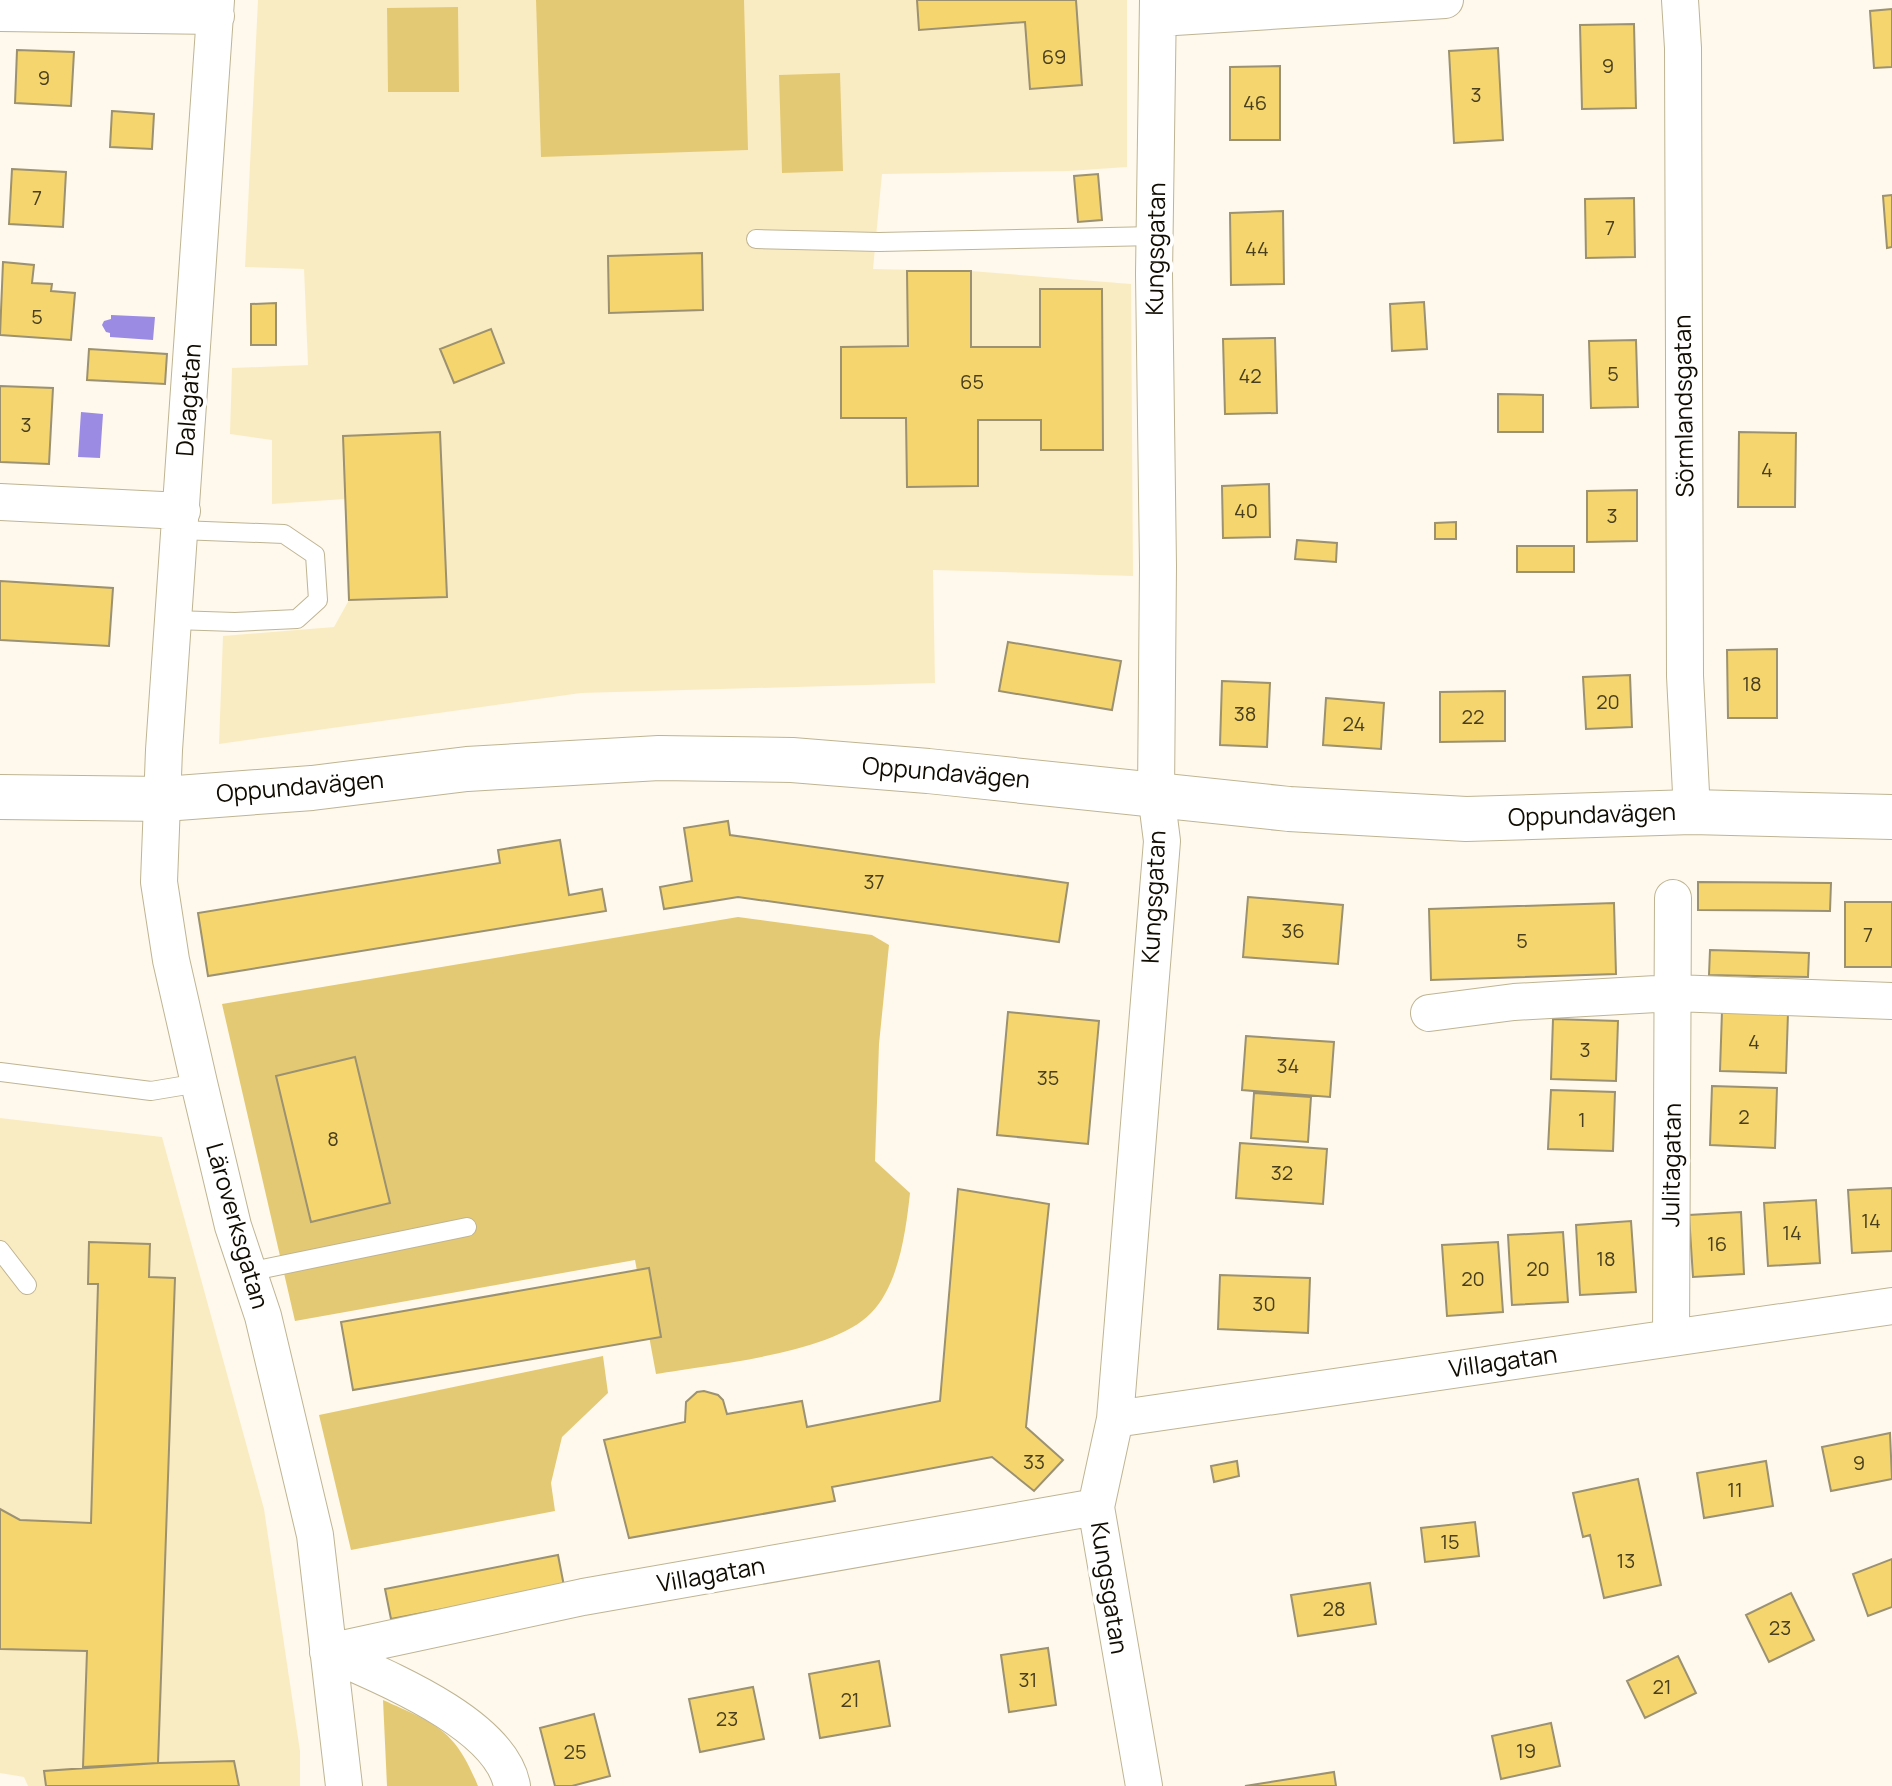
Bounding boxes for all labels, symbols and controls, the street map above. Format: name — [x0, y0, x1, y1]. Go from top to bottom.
house number: 69 — [1042, 43, 1066, 70]
house number: 9 — [1602, 52, 1614, 79]
house number: 9 — [38, 64, 50, 91]
house number: 3 — [1470, 81, 1482, 108]
house number: 46 — [1243, 89, 1267, 116]
street label: Kungsgatan — [1137, 182, 1172, 316]
house number: 7 — [32, 184, 42, 211]
house number: 7 — [1605, 214, 1615, 241]
house number: 44 — [1245, 235, 1269, 262]
house number: 5 — [31, 303, 43, 330]
street label: Sörmlandsgatan — [1664, 314, 1701, 498]
street label: Dalagatan — [167, 342, 208, 457]
house number: 5 — [1607, 360, 1619, 387]
house number: 42 — [1238, 362, 1262, 389]
house number: 65 — [960, 368, 984, 395]
house number: 3 — [20, 411, 32, 438]
house number: 4 — [1761, 456, 1773, 483]
house number: 40 — [1234, 497, 1258, 524]
house number: 3 — [1606, 502, 1618, 529]
house number: 18 — [1742, 670, 1762, 697]
house number: 20 — [1596, 688, 1620, 715]
house number: 38 — [1234, 700, 1256, 727]
house number: 22 — [1462, 703, 1484, 730]
house number: 24 — [1343, 710, 1365, 737]
street label: Oppundavägen — [861, 748, 1031, 795]
street label: Oppundavägen — [215, 762, 385, 809]
street label: Oppundavägen — [1507, 794, 1677, 833]
street label: Kungsgatan — [1133, 829, 1172, 964]
house number: 37 — [863, 868, 885, 895]
house number: 36 — [1281, 917, 1305, 944]
house number: 7 — [1863, 921, 1873, 948]
house number: 5 — [1516, 927, 1528, 954]
house number: 4 — [1748, 1028, 1760, 1055]
house number: 3 — [1579, 1036, 1591, 1063]
house number: 34 — [1277, 1052, 1299, 1079]
house number: 35 — [1037, 1064, 1059, 1091]
street label: Julitagatan — [1653, 1103, 1688, 1227]
house number: 2 — [1738, 1103, 1750, 1130]
house number: 1 — [1578, 1106, 1586, 1133]
house number: 8 — [327, 1125, 339, 1152]
street label: Läroverksgatan — [199, 1139, 278, 1312]
house number: 32 — [1271, 1159, 1293, 1186]
house number: 14 — [1861, 1207, 1881, 1234]
house number: 14 — [1782, 1219, 1802, 1246]
house number: 16 — [1707, 1230, 1727, 1257]
house number: 18 — [1596, 1245, 1616, 1272]
house number: 20 — [1526, 1255, 1550, 1282]
house number: 20 — [1461, 1265, 1485, 1292]
house number: 30 — [1252, 1290, 1276, 1317]
street label: Villagatan — [1447, 1337, 1559, 1384]
house number: 33 — [1023, 1448, 1045, 1475]
house number: 9 — [1853, 1449, 1865, 1476]
house number: 11 — [1727, 1476, 1743, 1503]
street label: Kungsgatan — [1084, 1519, 1137, 1656]
house number: 15 — [1440, 1528, 1460, 1555]
house number: 13 — [1617, 1547, 1635, 1574]
street label: Villagatan — [654, 1548, 767, 1599]
house number: 28 — [1322, 1595, 1346, 1622]
house number: 23 — [1769, 1614, 1791, 1641]
house number: 31 — [1019, 1666, 1037, 1693]
house number: 21 — [1652, 1673, 1672, 1700]
house number: 21 — [840, 1686, 860, 1713]
house number: 23 — [716, 1705, 738, 1732]
house number: 19 — [1516, 1737, 1536, 1764]
house number: 25 — [564, 1738, 586, 1765]

